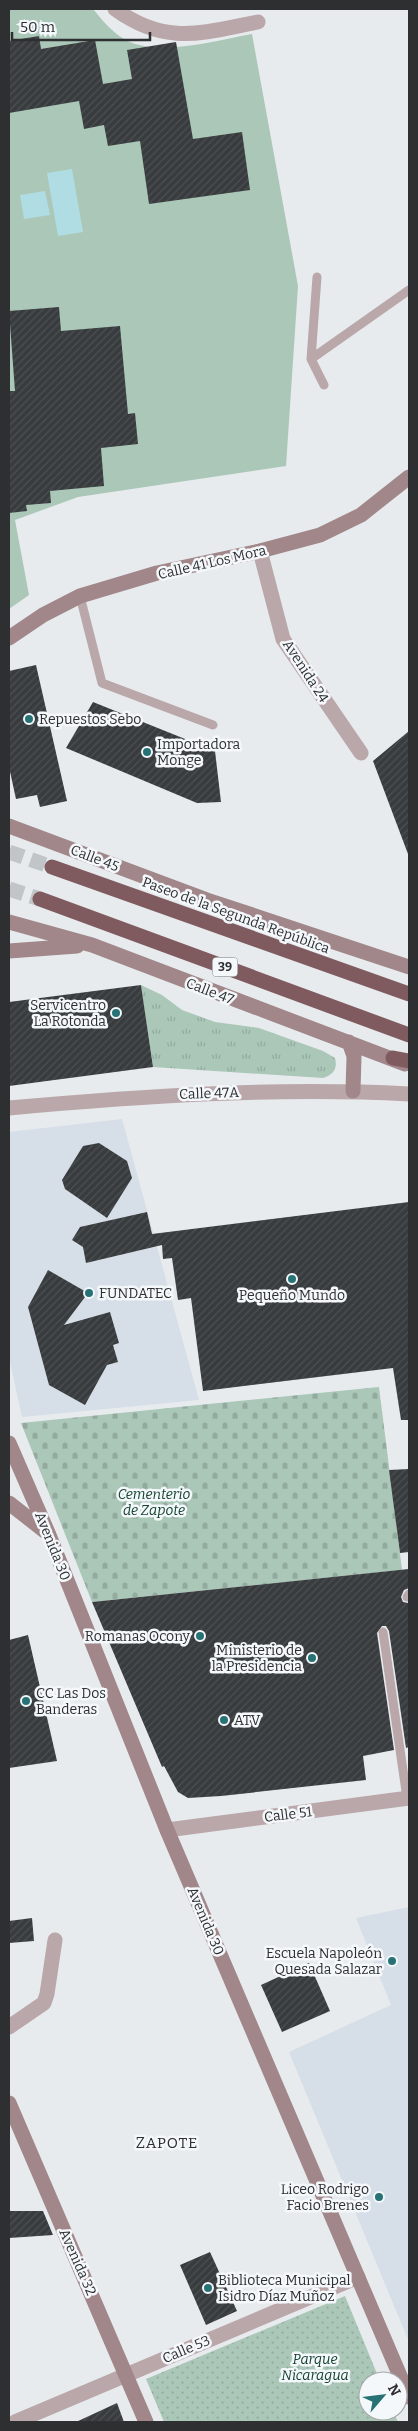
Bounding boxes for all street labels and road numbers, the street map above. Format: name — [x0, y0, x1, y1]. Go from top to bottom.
street label: Calle 41 Los Mora — [156, 542, 268, 583]
street label: Avenida 24 — [279, 637, 332, 706]
street label: Calle 45 — [68, 841, 121, 875]
street label: Paseo de la Segunda República — [140, 874, 332, 957]
road number: 39 — [212, 958, 238, 976]
street label: Calle 47 — [183, 975, 236, 1008]
street label: Calle 47A — [179, 1084, 239, 1103]
street label: Avenida 30 — [31, 1509, 74, 1583]
street label: Calle 51 — [263, 1803, 313, 1826]
street label: Avenida 30 — [184, 1884, 228, 1958]
street label: Avenida 32 — [55, 2226, 100, 2298]
street label: Calle 53 — [160, 2332, 213, 2367]

